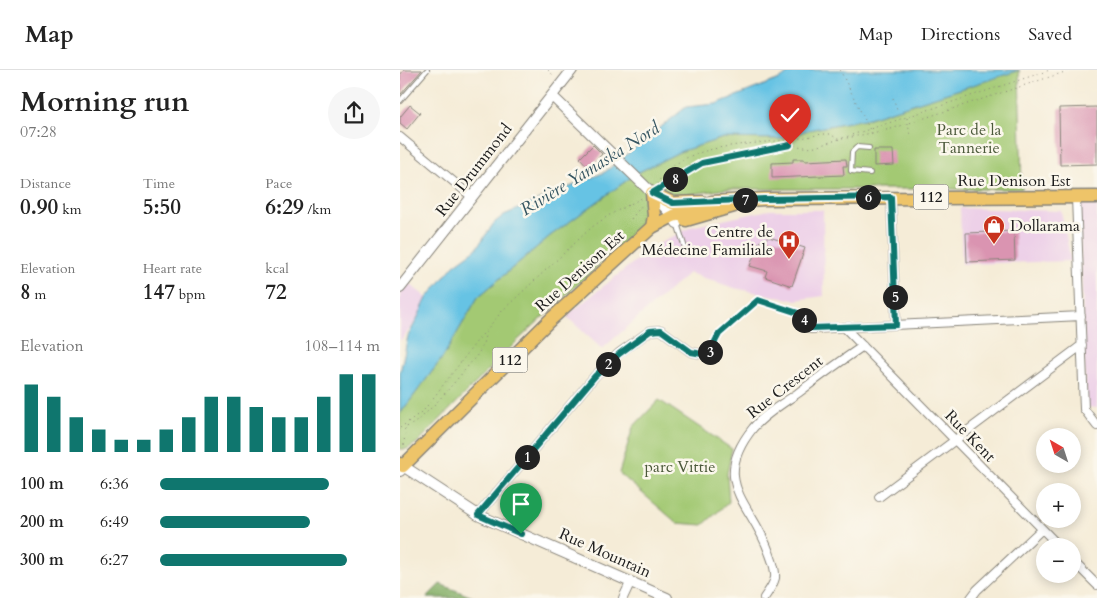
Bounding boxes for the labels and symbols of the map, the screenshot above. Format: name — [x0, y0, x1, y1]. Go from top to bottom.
pin — [769, 94, 811, 145]
water label: Rivière Yamaska Nord — [515, 115, 666, 222]
street label: Rue Drummond — [431, 119, 518, 221]
park label: Parc de la Tannerie — [937, 119, 1002, 159]
pin: 8 — [662, 166, 688, 192]
street label: Rue Denison Est — [958, 170, 1070, 192]
pin: 6 — [856, 184, 880, 210]
road number: 112 — [914, 184, 948, 210]
pin: 7 — [732, 188, 758, 212]
shop icon: Dollarama — [982, 214, 1006, 245]
place label: Dollarama — [1010, 215, 1080, 237]
place label: Centre de Médecine Familiale — [642, 221, 773, 261]
street label: Rue Denison Est — [531, 225, 629, 317]
hospital icon: Centre de Médecine Familiale — [777, 229, 801, 260]
pin: 5 — [882, 284, 908, 310]
pin: 4 — [792, 308, 816, 332]
pin: 3 — [698, 340, 722, 364]
road number: 112 — [492, 348, 528, 372]
street label: Rue Crescent — [742, 350, 828, 424]
pin: 2 — [596, 352, 620, 376]
street label: Rue Kent — [940, 405, 1000, 467]
north arrow — [1036, 428, 1081, 472]
pin: 1 — [514, 444, 540, 470]
park label: parc Vittie — [645, 456, 716, 478]
pin — [500, 483, 542, 534]
street label: Rue Mountain — [555, 523, 655, 583]

